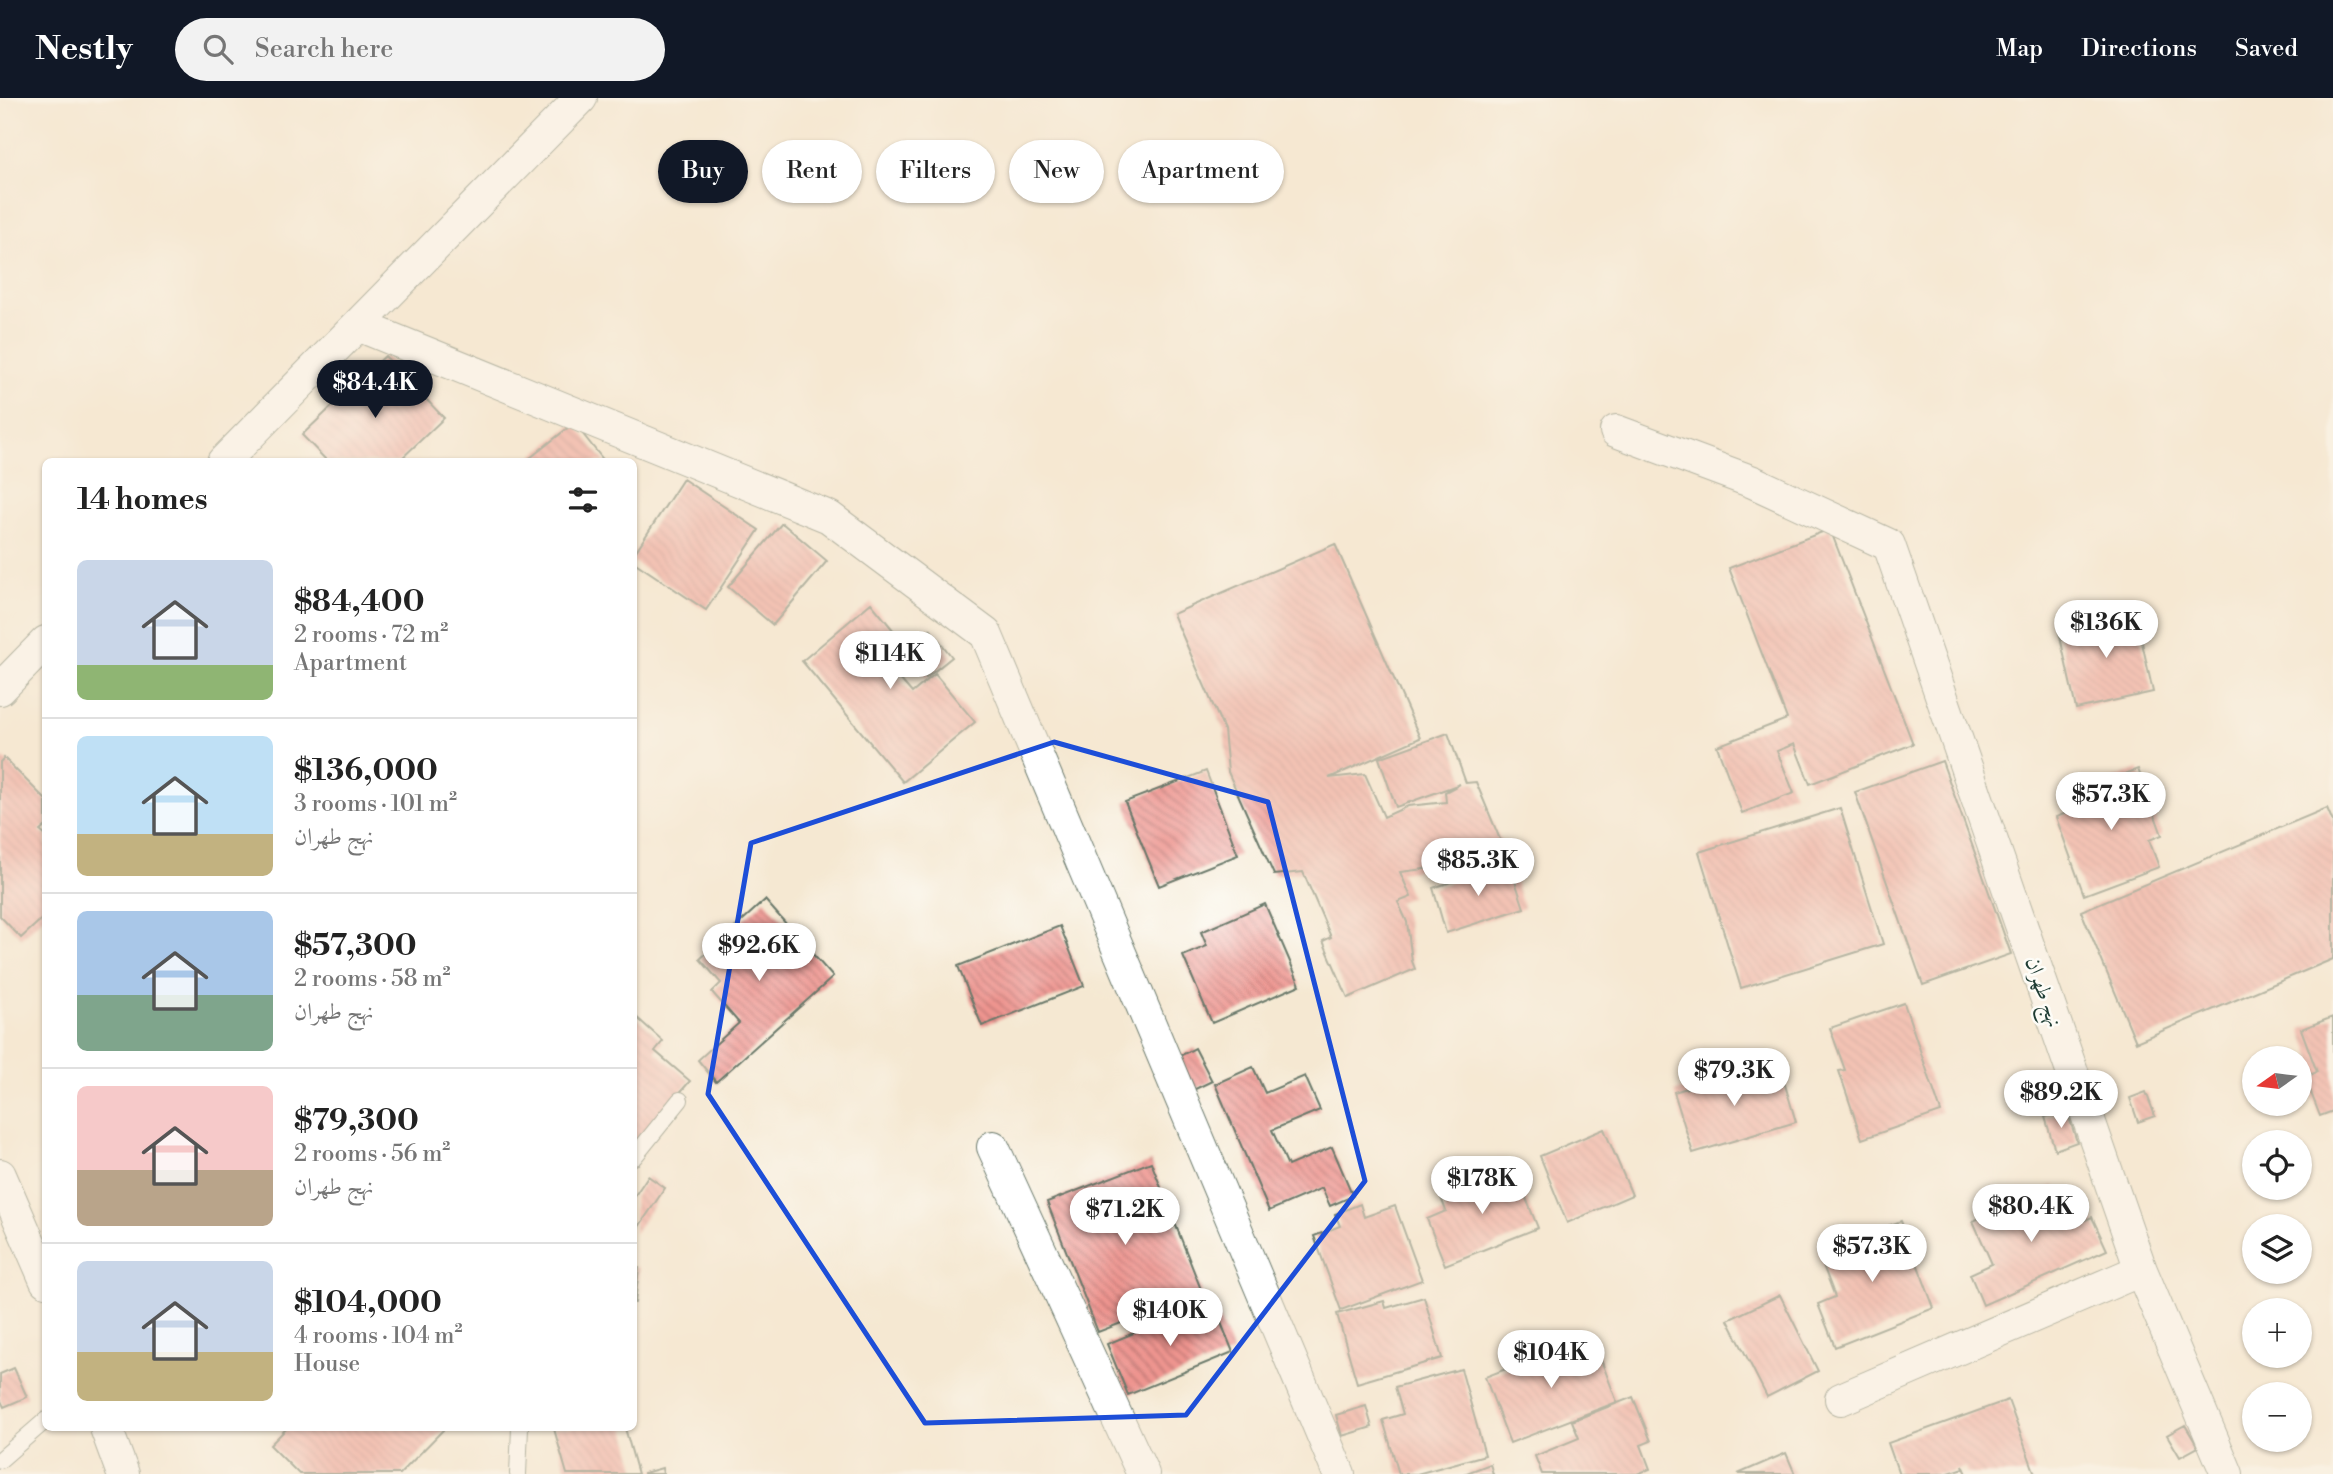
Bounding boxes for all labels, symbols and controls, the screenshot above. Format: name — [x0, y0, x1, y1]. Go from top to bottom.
search box — [175, 18, 665, 81]
text: Nestly — [35, 29, 133, 70]
icon: search — [199, 30, 237, 68]
text: Search here — [255, 33, 393, 65]
text: Map — [1996, 34, 2043, 64]
text: Directions — [2081, 34, 2197, 64]
text: Saved — [2235, 34, 2298, 64]
chip: Buy — [658, 140, 748, 203]
chip: Rent — [762, 140, 862, 203]
chip: Filters — [876, 140, 995, 203]
chip: New — [1009, 140, 1104, 203]
chip: Apartment — [1118, 140, 1284, 203]
pin: $84.4K — [318, 360, 432, 420]
text: $84.4K — [333, 369, 417, 397]
text: 14 homes — [77, 481, 208, 519]
icon: filters — [564, 481, 602, 519]
text: $84,400 — [294, 583, 424, 621]
icon: home — [133, 588, 217, 672]
pin: $136K — [2057, 601, 2155, 660]
text: $136K — [2070, 609, 2142, 637]
text: 2 rooms · 72 m² — [294, 621, 448, 649]
pin: $114K — [841, 632, 939, 691]
text: $114K — [855, 640, 925, 668]
text: Apartment — [294, 649, 407, 677]
text: $136,000 — [294, 752, 438, 790]
icon: home — [133, 764, 217, 848]
pin: $57.3K — [2054, 772, 2168, 832]
text: $57.3K — [2072, 781, 2150, 809]
text: 3 rooms · 101 m² — [294, 790, 457, 818]
text: نهج طهران — [294, 823, 374, 851]
pin: $85.3K — [1421, 838, 1535, 898]
text: $85.3K — [1437, 847, 1519, 875]
pin: $92.6K — [702, 924, 816, 983]
text: $57,300 — [294, 927, 417, 965]
text: $92.6K — [718, 932, 800, 960]
icon: home — [133, 939, 217, 1023]
street label: نهج طهران — [2014, 954, 2067, 1033]
text: 2 rooms · 58 m² — [294, 965, 451, 993]
text: نهج طهران — [294, 998, 374, 1026]
north arrow — [2242, 1046, 2312, 1116]
map controls — [2242, 1046, 2312, 1452]
pin: $79.3K — [1677, 1048, 1791, 1108]
text: $79.3K — [1694, 1057, 1774, 1085]
pin: $89.2K — [2004, 1070, 2118, 1130]
text: $89.2K — [2020, 1079, 2102, 1107]
text: $79,300 — [294, 1102, 419, 1140]
icon: home — [133, 1114, 217, 1198]
button: locate — [2242, 1130, 2312, 1200]
text: 2 rooms · 56 m² — [294, 1140, 450, 1168]
pin: $178K — [1433, 1156, 1531, 1216]
text: $178K — [1447, 1165, 1517, 1193]
text: نهج طهران — [294, 1173, 374, 1201]
pin: $80.4K — [1974, 1184, 2088, 1244]
pin: $71.2K — [1068, 1188, 1182, 1247]
text: $80.4K — [1988, 1193, 2074, 1221]
text: $71.2K — [1086, 1196, 1164, 1224]
button: layers — [2242, 1214, 2312, 1284]
pin: $57.3K — [1815, 1224, 1929, 1284]
text: $57.3K — [1833, 1233, 1911, 1261]
text: $104,000 — [294, 1284, 442, 1322]
pin: $140K — [1121, 1288, 1219, 1348]
icon: home — [133, 1289, 217, 1373]
text: $140K — [1133, 1297, 1207, 1325]
button: + — [2242, 1298, 2312, 1368]
text: 4 rooms · 104 m² — [294, 1322, 463, 1350]
pin: $104K — [1502, 1330, 1600, 1390]
text: $104K — [1514, 1339, 1588, 1367]
text: House — [294, 1350, 360, 1378]
button: − — [2242, 1382, 2312, 1452]

